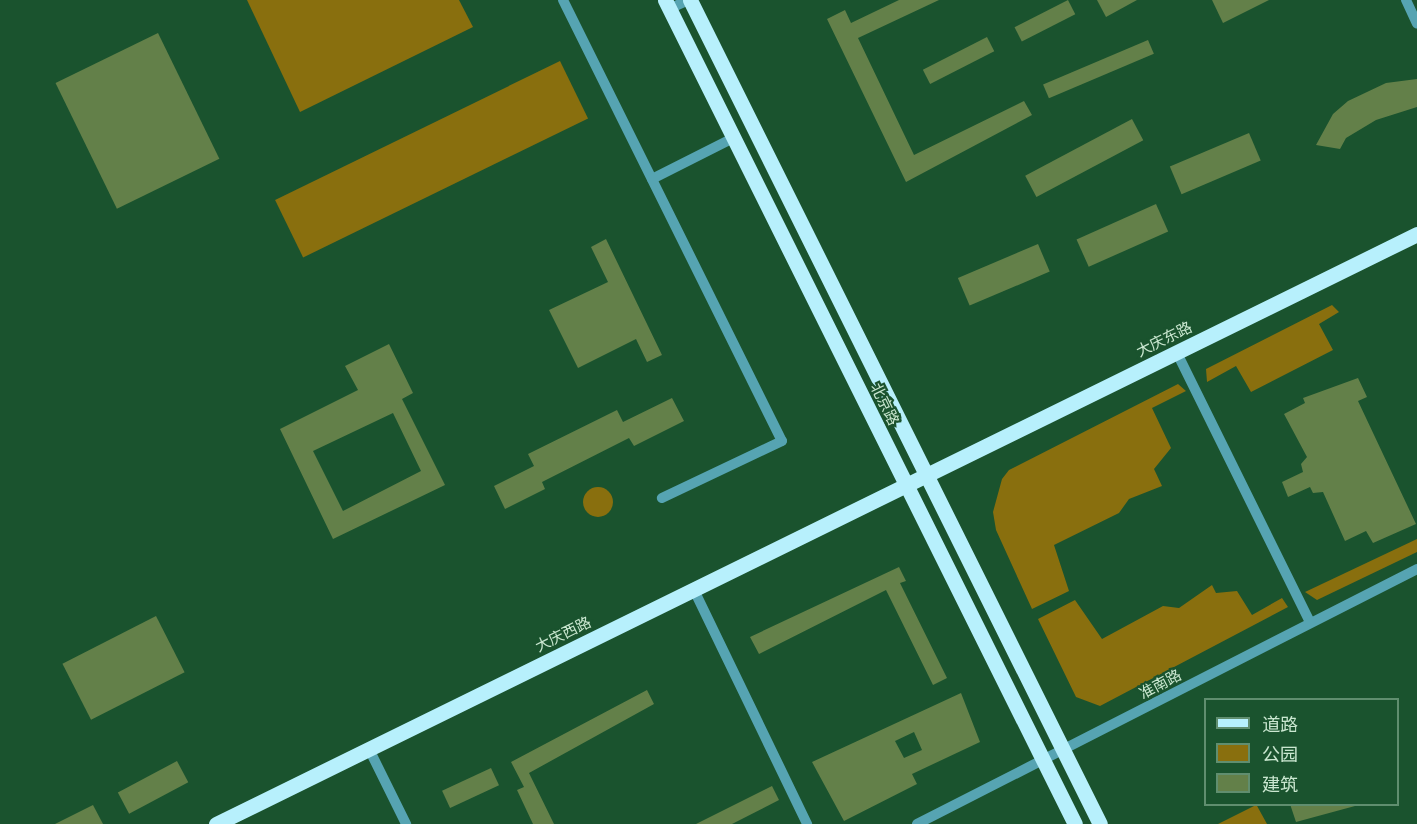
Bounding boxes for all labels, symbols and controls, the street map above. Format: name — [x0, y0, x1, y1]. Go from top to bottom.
street label: 大庆东路 — [1133, 318, 1195, 360]
street label: 北京路 — [867, 380, 903, 428]
street label: 大庆西路 — [532, 613, 594, 655]
street label: 准南路 — [1136, 665, 1184, 703]
legend — [1204, 698, 1399, 806]
text: 道路 — [1262, 712, 1298, 737]
text: 公园 — [1262, 742, 1298, 767]
text: 建筑 — [1262, 772, 1298, 797]

